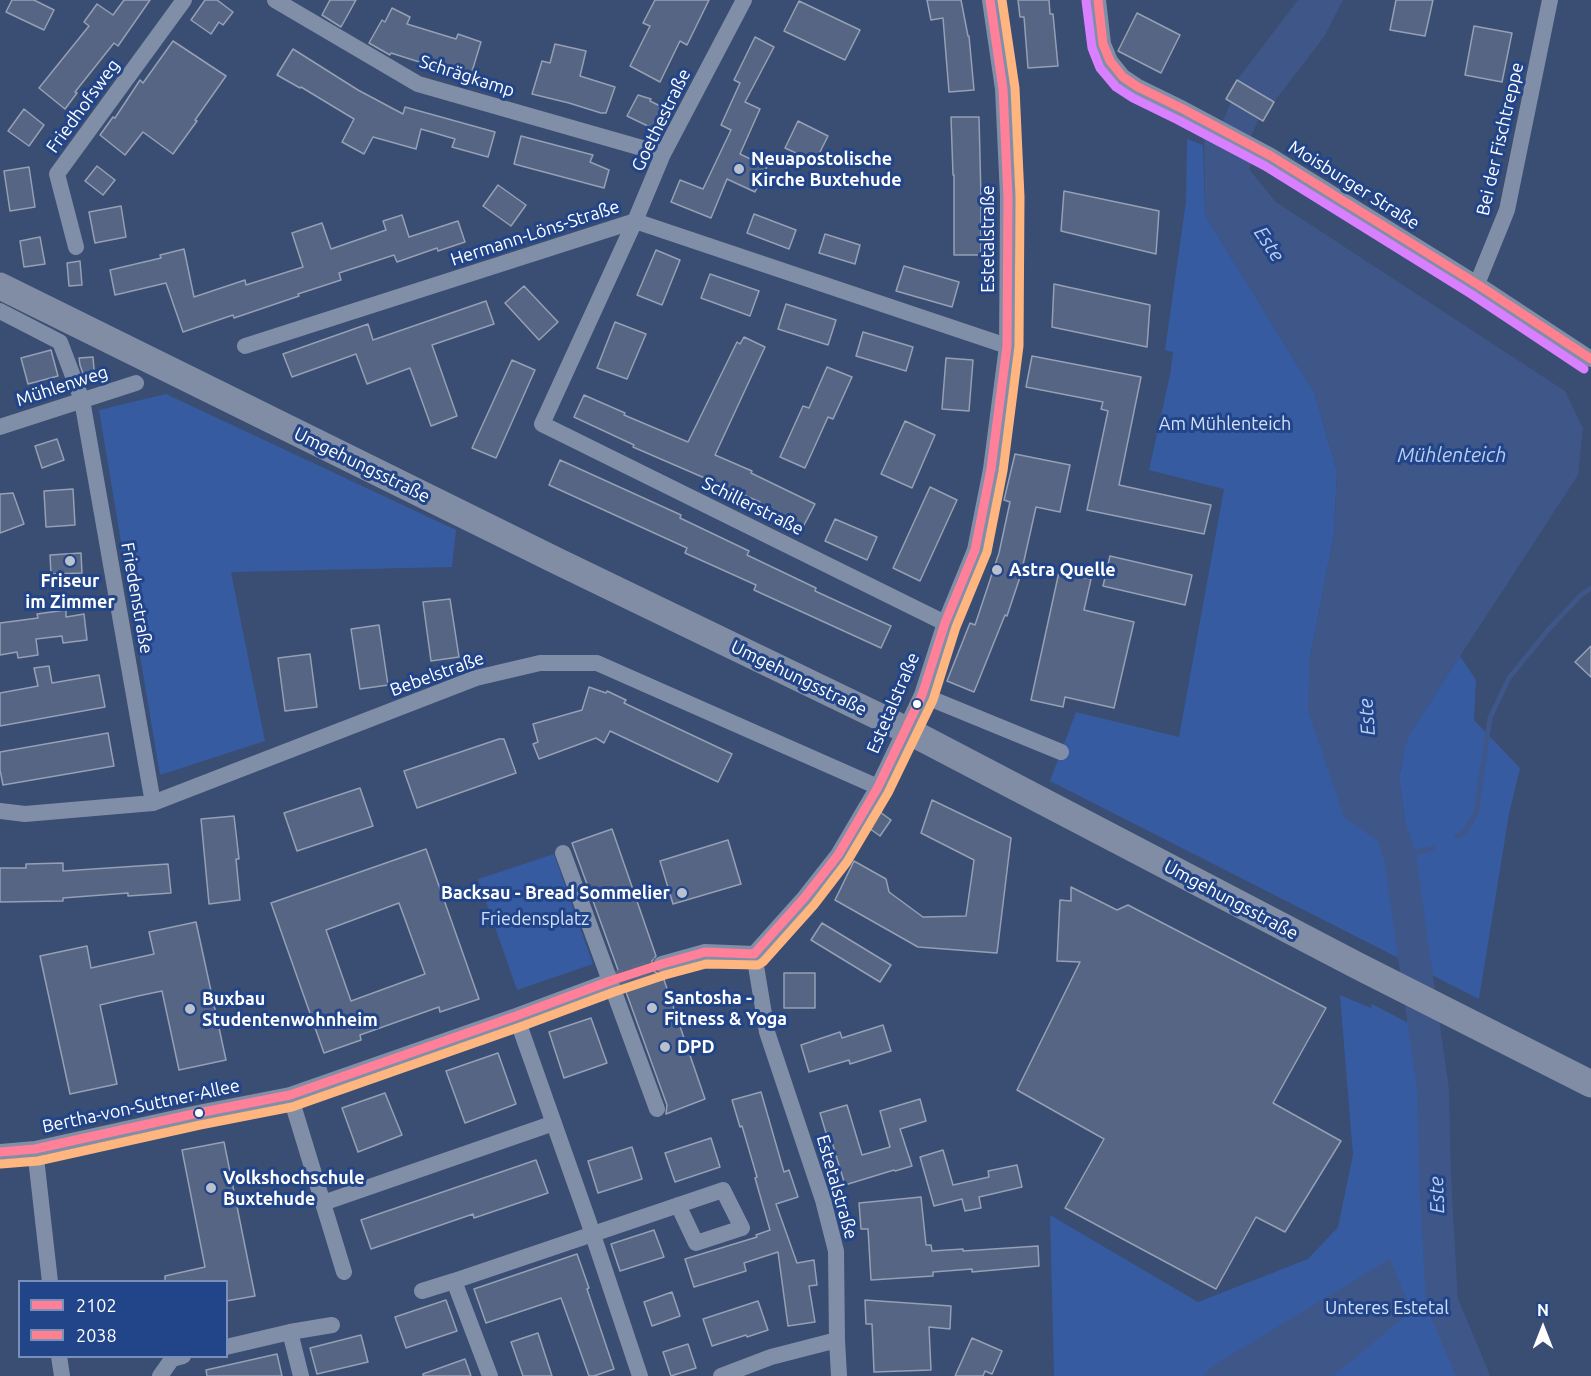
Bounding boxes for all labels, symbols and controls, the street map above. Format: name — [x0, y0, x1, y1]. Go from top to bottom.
street label: Schrägkamp — [417, 50, 517, 102]
street label: Friedhofsweg — [42, 55, 124, 157]
street label: Bei der Fischtreppe — [1472, 60, 1528, 218]
street label: Goethestraße — [627, 65, 695, 175]
street label: Moisburger Straße — [1284, 136, 1424, 234]
place label: Neuapostolische Kirche Buxtehude — [751, 148, 902, 190]
marker: Neuapostolische Kirche Buxtehude — [732, 162, 746, 176]
street label: Estetalstraße — [977, 185, 999, 293]
street label: Hermann-Löns-Straße — [448, 196, 622, 270]
water label: Este — [1249, 222, 1289, 266]
street label: Mühlenweg — [13, 361, 111, 411]
park label: Am Mühlenteich — [1159, 413, 1291, 435]
street label: Umgehungsstraße — [290, 423, 434, 507]
water label: Mühlenteich — [1398, 443, 1506, 467]
street label: Schillerstraße — [699, 472, 807, 540]
street label: Friedenstraße — [117, 541, 157, 655]
marker: Friseur im Zimmer — [63, 554, 77, 568]
place label: Astra Quelle — [1009, 559, 1116, 581]
marker: Astra Quelle — [990, 563, 1004, 577]
place label: Friseur im Zimmer — [25, 570, 115, 612]
street label: Umgehungsstraße — [727, 636, 871, 720]
street label: Bebelstraße — [387, 647, 487, 701]
street label: Estetalstraße — [862, 649, 924, 757]
unlabelled marker — [911, 698, 923, 710]
water label: Este — [1354, 698, 1380, 736]
street label: Umgehungsstraße — [1160, 856, 1302, 944]
place label: Backsau - Bread Sommelier — [441, 882, 670, 904]
marker: Backsau - Bread Sommelier — [675, 886, 689, 900]
park label: Friedensplatz — [481, 908, 589, 930]
place label: Santosha - Fitness & Yoga — [664, 987, 787, 1030]
place label: Buxbau Studentenwohnheim — [202, 988, 378, 1030]
marker: Santosha - Fitness & Yoga — [645, 1001, 659, 1015]
marker: Buxbau Studentenwohnheim — [183, 1002, 197, 1016]
place label: DPD — [677, 1036, 715, 1058]
marker: DPD — [658, 1040, 672, 1054]
street label: Bertha-von-Suttner-Allee — [40, 1074, 242, 1138]
unlabelled marker — [193, 1107, 205, 1119]
street label: Estetalstraße — [812, 1132, 862, 1242]
place label: Volkshochschule Buxtehude — [223, 1167, 365, 1210]
water label: Este — [1424, 1176, 1450, 1214]
marker: Volkshochschule Buxtehude — [204, 1181, 218, 1195]
legend — [18, 1280, 228, 1358]
text: 2102 — [76, 1295, 117, 1315]
park label: Unteres Estetal — [1325, 1297, 1449, 1319]
north arrow — [1513, 1298, 1573, 1358]
text: N — [1537, 1301, 1549, 1319]
text: 2038 — [76, 1325, 117, 1345]

